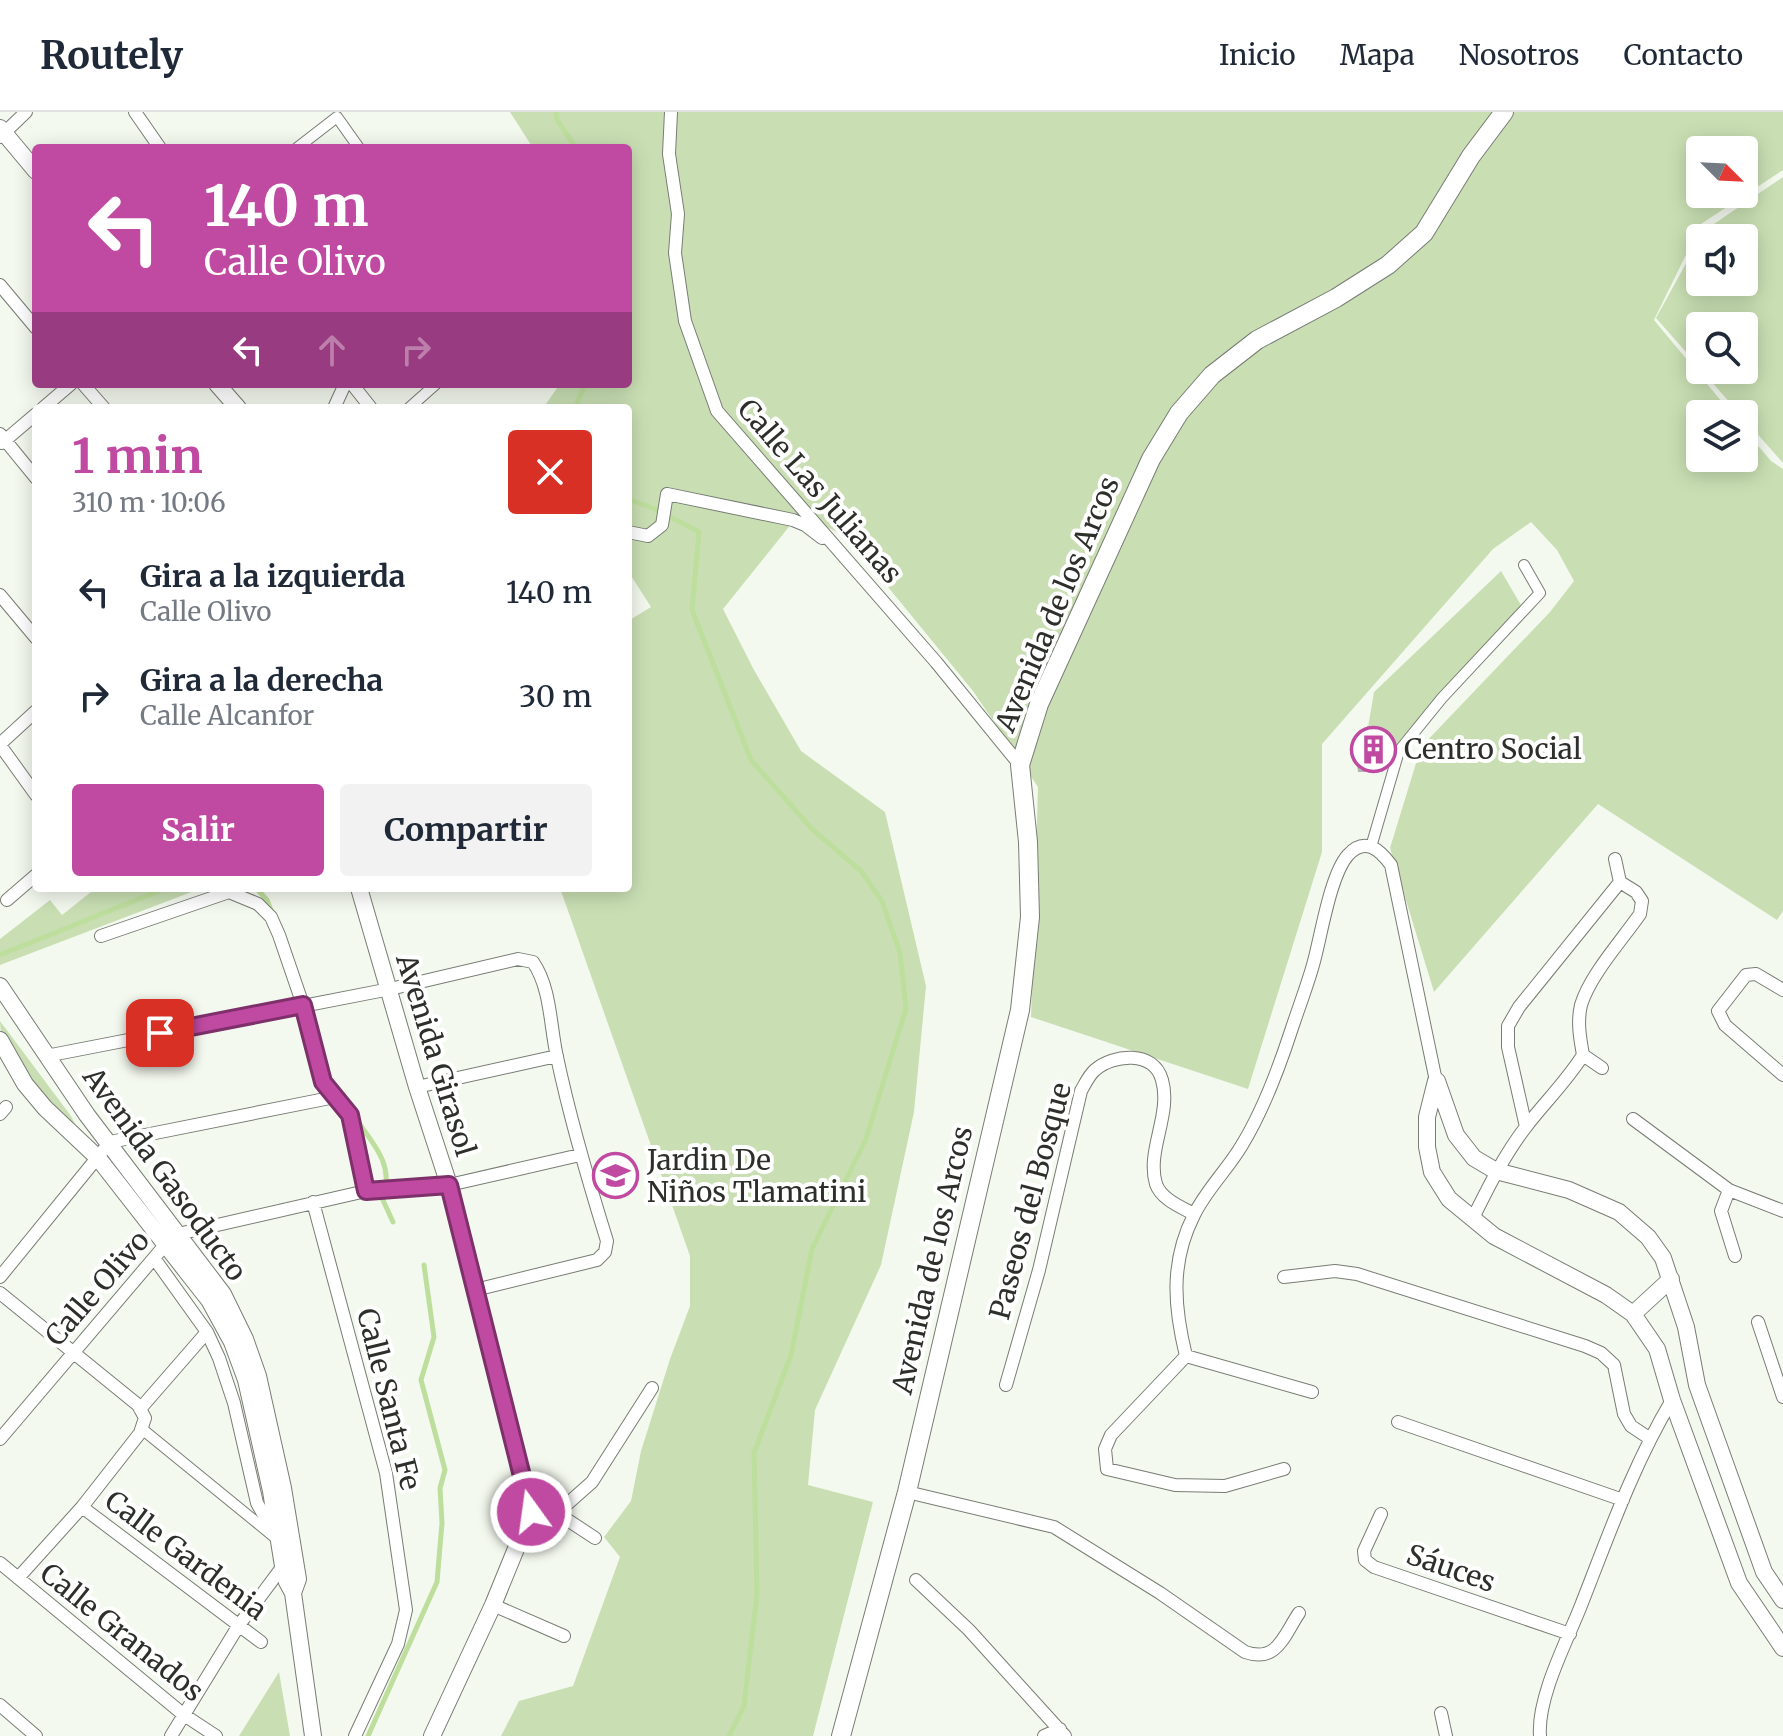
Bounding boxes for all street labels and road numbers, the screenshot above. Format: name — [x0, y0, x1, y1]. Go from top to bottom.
street label: Calle Las Julianas — [730, 391, 910, 591]
street label: Avenida de los Arcos — [987, 471, 1127, 738]
street label: Avenida Girasol — [388, 949, 484, 1161]
street label: Avenida Gasoducto — [75, 1059, 255, 1288]
street label: Paseos del Bosque — [981, 1079, 1079, 1323]
street label: Avenida de los Arcos — [883, 1123, 980, 1398]
street label: Calle Olivo — [37, 1223, 157, 1353]
street label: Calle Santa Fe — [349, 1304, 429, 1494]
street label: Calle Gardenia — [98, 1482, 274, 1628]
street label: Sáuces — [1402, 1536, 1500, 1600]
street label: Calle Granados — [33, 1555, 211, 1709]

